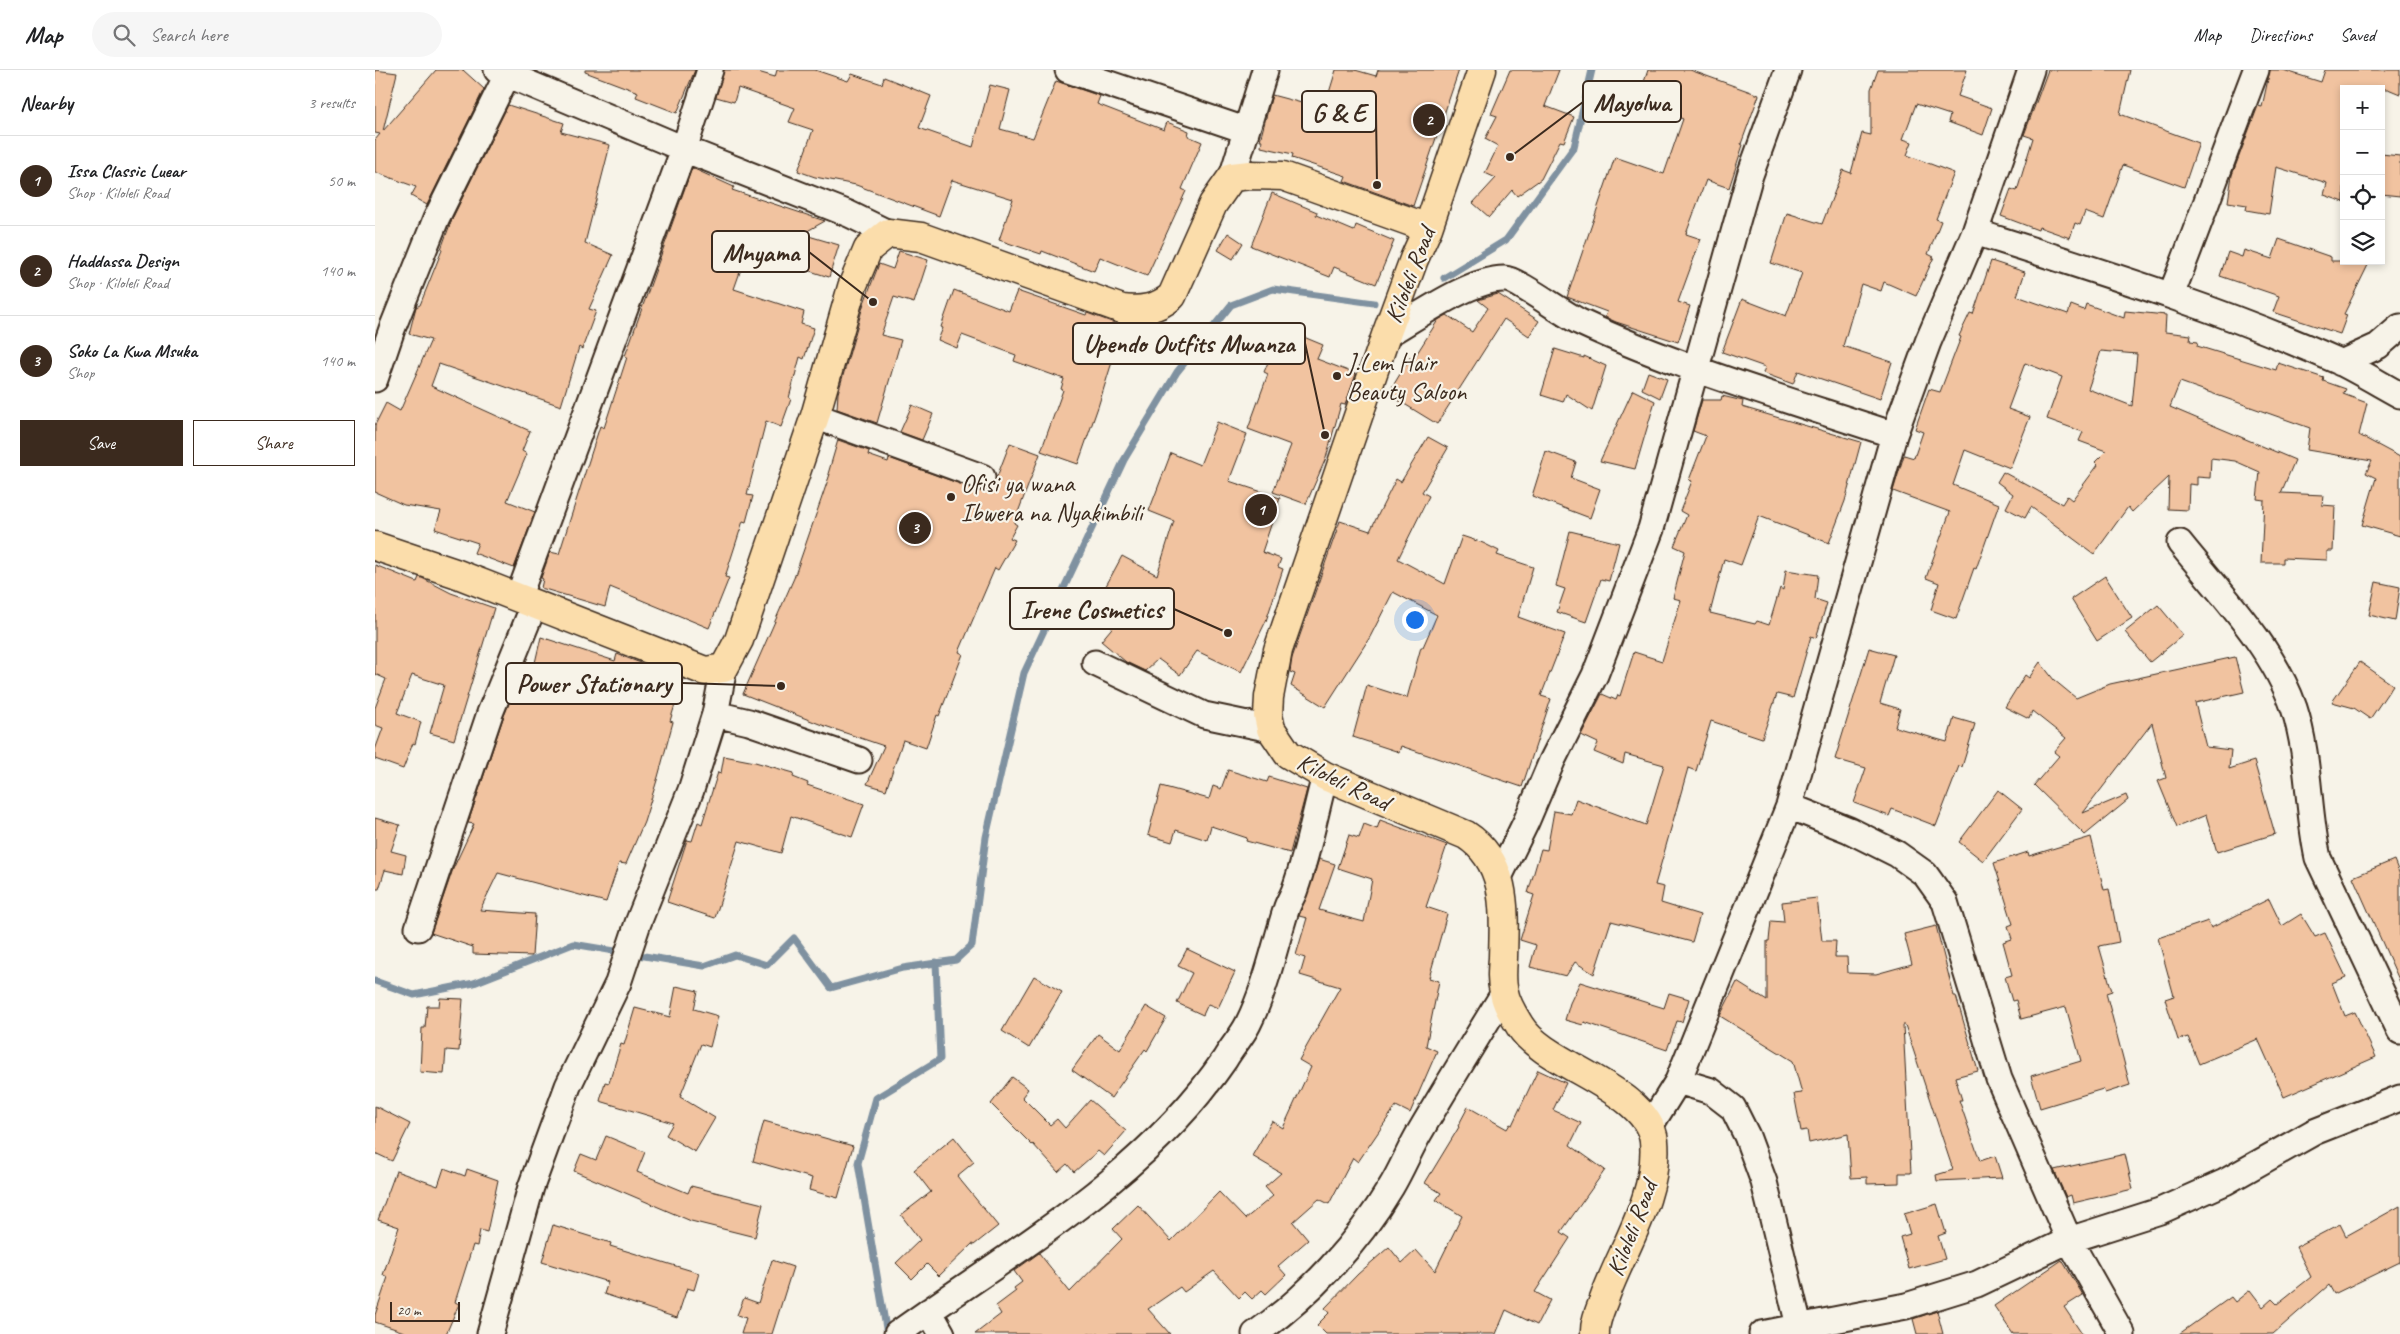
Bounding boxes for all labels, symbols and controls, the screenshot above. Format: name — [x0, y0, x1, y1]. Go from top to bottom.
search box — [92, 12, 442, 57]
text: Map — [25, 20, 62, 50]
icon: search — [110, 21, 138, 49]
text: Search here — [150, 23, 228, 47]
text: Map — [2194, 24, 2221, 46]
text: Directions — [2249, 24, 2312, 46]
text: Saved — [2340, 24, 2375, 46]
callout: Mayolwa — [1583, 81, 1681, 122]
map controls — [2340, 85, 2385, 265]
button: + — [2340, 85, 2385, 130]
text: Mayolwa — [1593, 86, 1673, 119]
text: Nearby — [20, 90, 73, 116]
callout: G & E — [1302, 91, 1376, 132]
text: 3 results — [308, 93, 355, 113]
text: G & E — [1312, 96, 1370, 129]
pin: 2 — [1413, 101, 1445, 139]
button: − — [2340, 130, 2385, 175]
text: Issa Classic Luear — [67, 159, 186, 183]
text: 1 — [32, 171, 40, 191]
text: 50 m — [328, 171, 355, 191]
button: locate — [2340, 175, 2385, 220]
text: Shop · Kiloleli Road — [67, 183, 169, 203]
street label: Kiloleli Road — [1377, 219, 1444, 328]
button: layers — [2340, 220, 2385, 265]
callout: Mnyama — [712, 231, 809, 272]
text: Mnyama — [723, 236, 802, 269]
text: Haddassa Design — [67, 249, 179, 273]
text: 2 — [32, 261, 40, 281]
text: 140 m — [321, 261, 355, 281]
text: Shop · Kiloleli Road — [67, 273, 169, 293]
callout: Upendo Outfits Mwanza — [1073, 323, 1305, 364]
text: Upendo Outfits Mwanza — [1083, 327, 1297, 360]
text: Soko La Kwa Msuka — [67, 339, 197, 363]
place label: J.Lem Hair Beauty Saloon — [1346, 347, 1467, 408]
text: 3 — [32, 351, 40, 371]
text: 140 m — [321, 351, 355, 371]
text: Shop — [67, 363, 94, 383]
marker: J.Lem Hair Beauty Saloon — [1331, 370, 1343, 382]
button: Save — [20, 420, 183, 466]
button: Share — [193, 420, 355, 466]
place label: Ofisi ya wana Ibwera na Nyakimbili — [961, 468, 1146, 529]
marker: Ofisi ya wana Ibwera na Nyakimbili — [945, 491, 957, 503]
pin: 1 — [1245, 491, 1277, 529]
pin: 3 — [899, 509, 931, 547]
callout: Irene Cosmetics — [1010, 588, 1174, 629]
text: Irene Cosmetics — [1021, 593, 1166, 626]
your location — [1402, 607, 1428, 633]
callout: Power Stationary — [506, 663, 682, 704]
text: Power Stationary — [517, 667, 675, 700]
street label: Kiloleli Road — [1292, 746, 1399, 820]
street label: Kiloleli Road — [1599, 1172, 1666, 1281]
scale bar — [390, 1299, 460, 1322]
text: 20 m — [397, 1302, 421, 1319]

